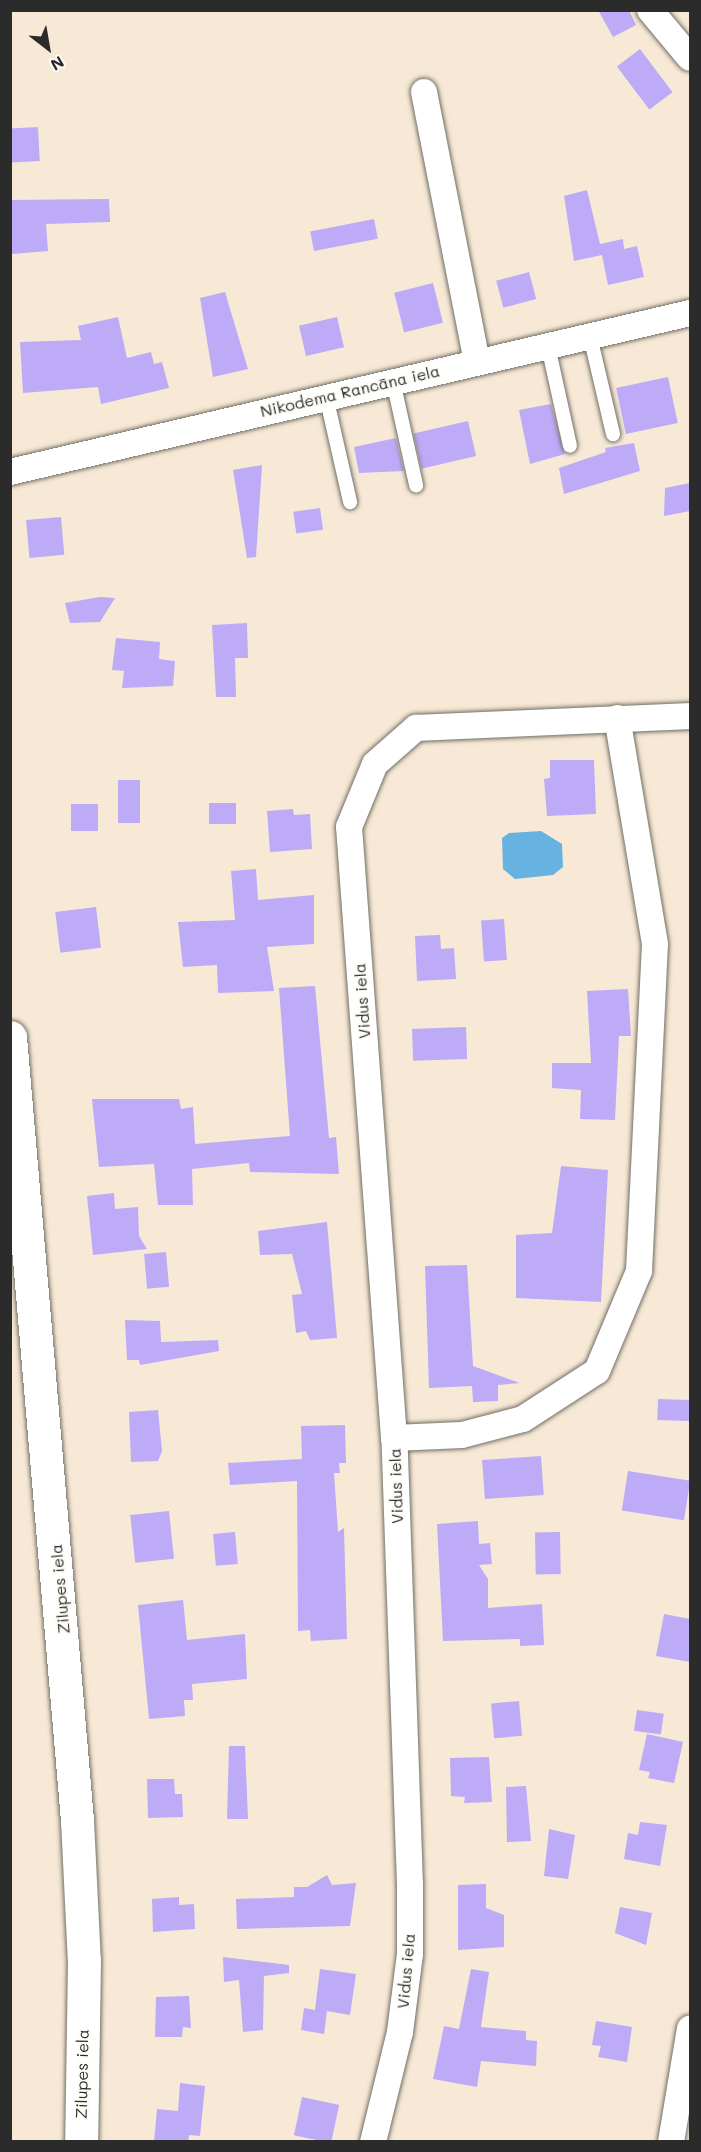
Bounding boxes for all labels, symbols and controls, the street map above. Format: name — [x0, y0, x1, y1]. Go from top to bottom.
north arrow — [18, 18, 78, 78]
text: N — [47, 52, 68, 76]
street label: Nikodema Rancāna iela — [258, 361, 442, 421]
street label: Vidus iela — [350, 963, 374, 1039]
street label: Vidus iela — [385, 1448, 407, 1524]
street label: Zilupes iela — [47, 1543, 73, 1635]
street label: Vidus iela — [393, 1932, 419, 2010]
street label: Zilupes iela — [72, 2029, 92, 2119]

